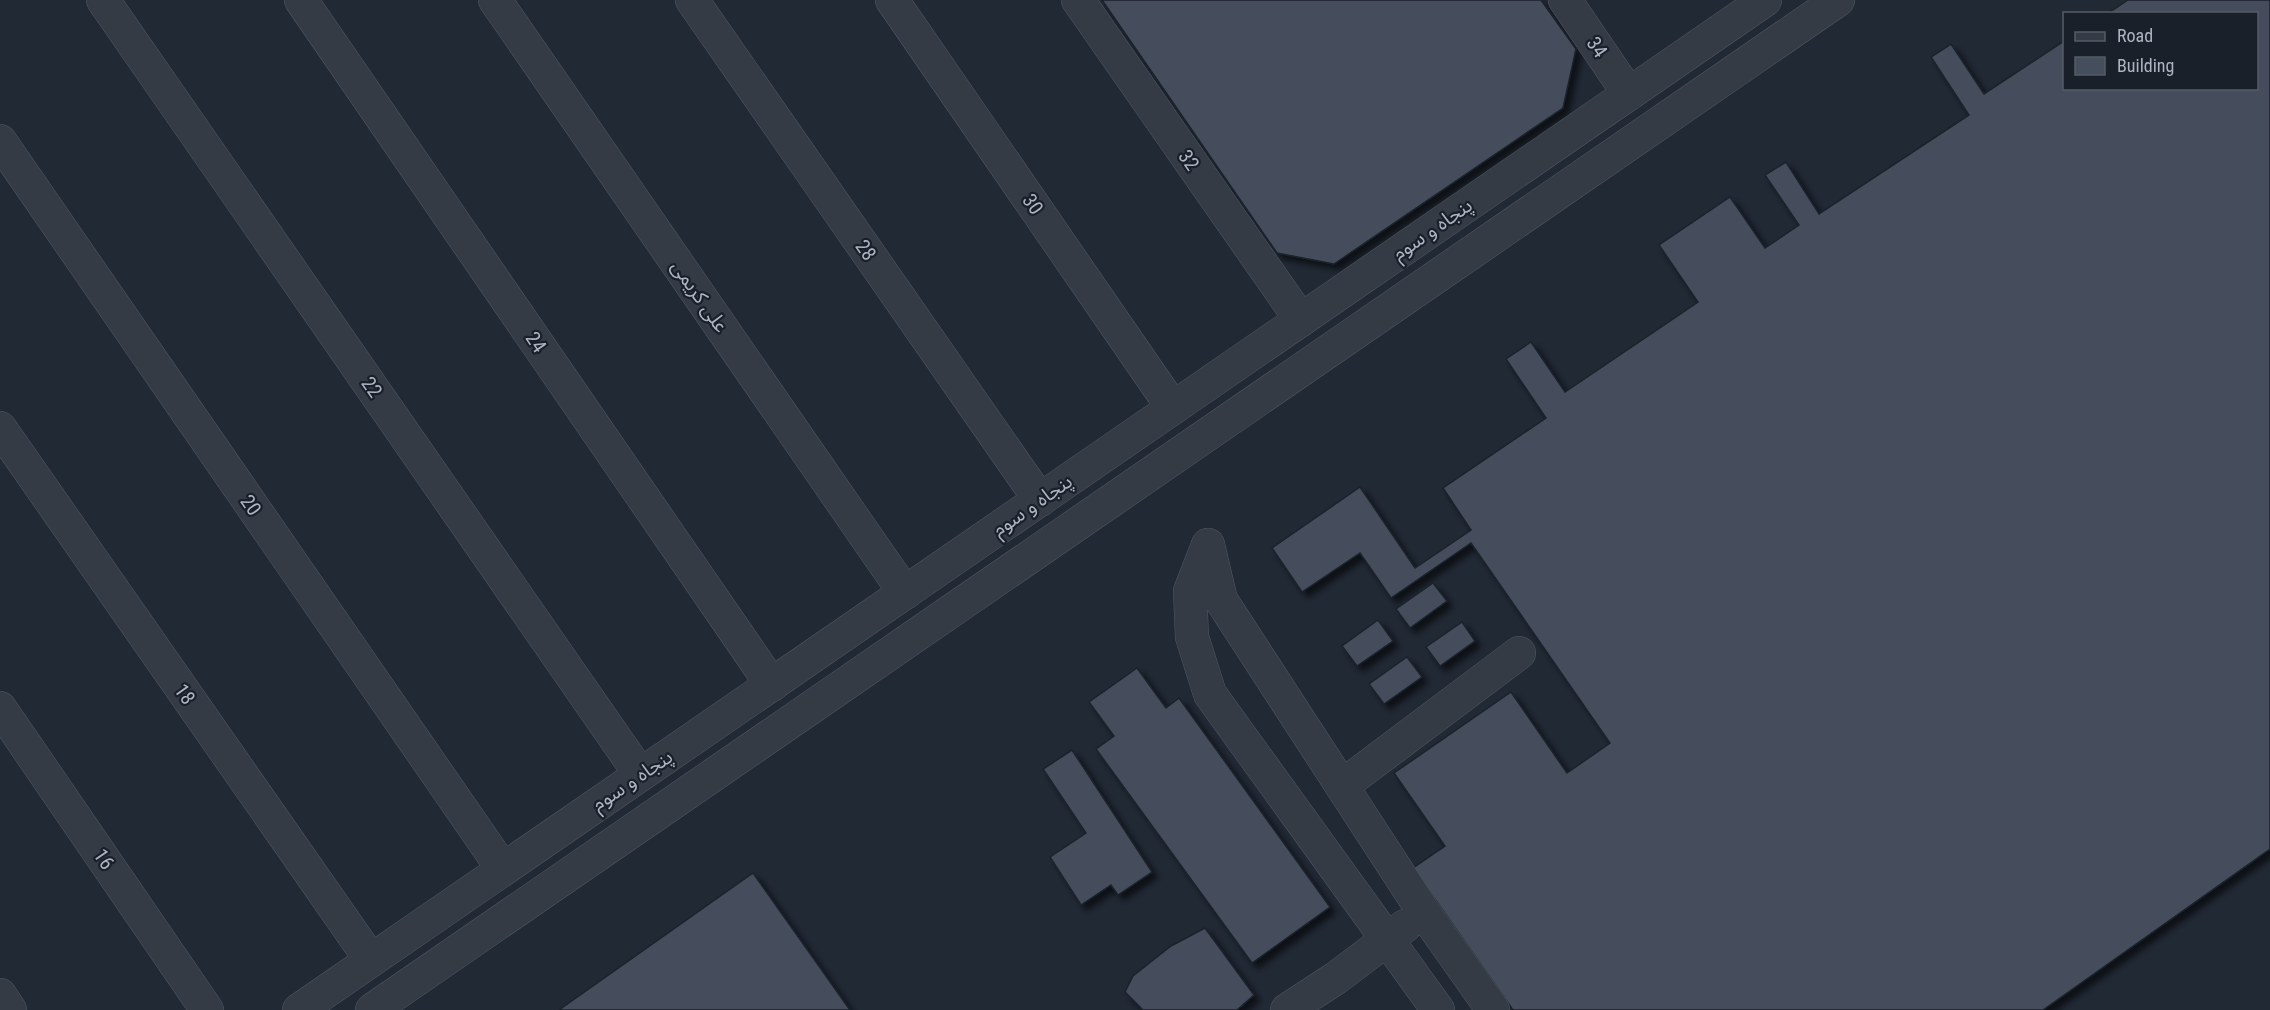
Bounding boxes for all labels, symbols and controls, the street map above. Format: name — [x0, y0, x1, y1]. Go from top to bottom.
legend — [2063, 12, 2258, 90]
text: Road — [2117, 25, 2153, 46]
street label: 34 — [1582, 32, 1613, 62]
text: Building — [2117, 55, 2174, 76]
street label: 32 — [1174, 145, 1205, 175]
street label: 30 — [1018, 189, 1048, 219]
street label: پنجاه و سوم — [1387, 193, 1478, 268]
street label: 28 — [851, 235, 881, 265]
street label: علی کریمی — [666, 255, 734, 337]
street label: 24 — [521, 327, 552, 357]
street label: 22 — [357, 372, 388, 402]
street label: پنجاه و سوم — [987, 469, 1078, 544]
street label: 20 — [236, 490, 266, 520]
street label: 18 — [170, 679, 200, 709]
street label: پنجاه و سوم — [587, 744, 679, 818]
street label: 16 — [89, 844, 119, 874]

